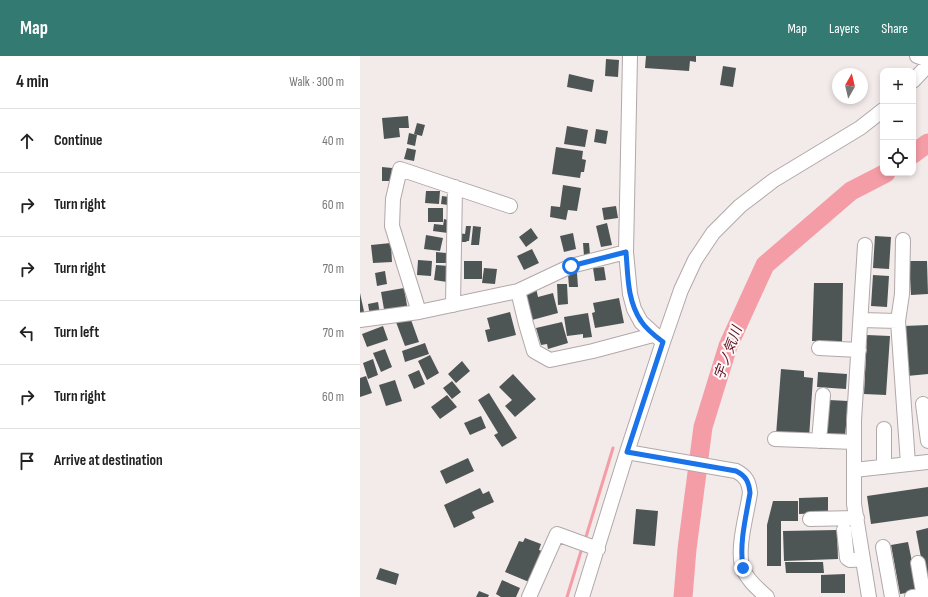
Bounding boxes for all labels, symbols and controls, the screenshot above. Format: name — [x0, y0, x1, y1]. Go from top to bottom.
text: Map — [20, 17, 48, 40]
text: Map — [787, 20, 807, 37]
text: Layers — [829, 20, 859, 37]
text: Share — [881, 20, 908, 37]
north arrow — [832, 68, 868, 104]
map controls — [880, 68, 916, 176]
button: + — [880, 68, 916, 104]
text: 4 min — [16, 72, 49, 92]
text: Walk · 300 m — [289, 74, 344, 90]
button: − — [880, 104, 916, 140]
icon: ahead — [16, 130, 38, 152]
text: Continue — [54, 131, 103, 150]
text: 40 m — [322, 133, 344, 149]
button: locate — [880, 140, 916, 176]
icon: right — [16, 194, 38, 216]
text: Turn right — [54, 195, 106, 214]
text: 60 m — [322, 197, 344, 213]
route start — [562, 257, 580, 275]
icon: right — [16, 258, 38, 280]
text: Turn right — [54, 259, 106, 278]
text: 70 m — [323, 261, 344, 277]
icon: left — [16, 322, 38, 344]
water label: 宇ノ気川 — [710, 322, 746, 382]
text: Turn left — [54, 323, 99, 342]
text: 70 m — [323, 325, 344, 341]
icon: right — [16, 386, 38, 408]
text: Turn right — [54, 387, 106, 406]
text: 60 m — [322, 389, 344, 405]
icon: arrive — [16, 450, 38, 472]
text: Arrive at destination — [54, 451, 163, 470]
route end — [734, 559, 752, 577]

